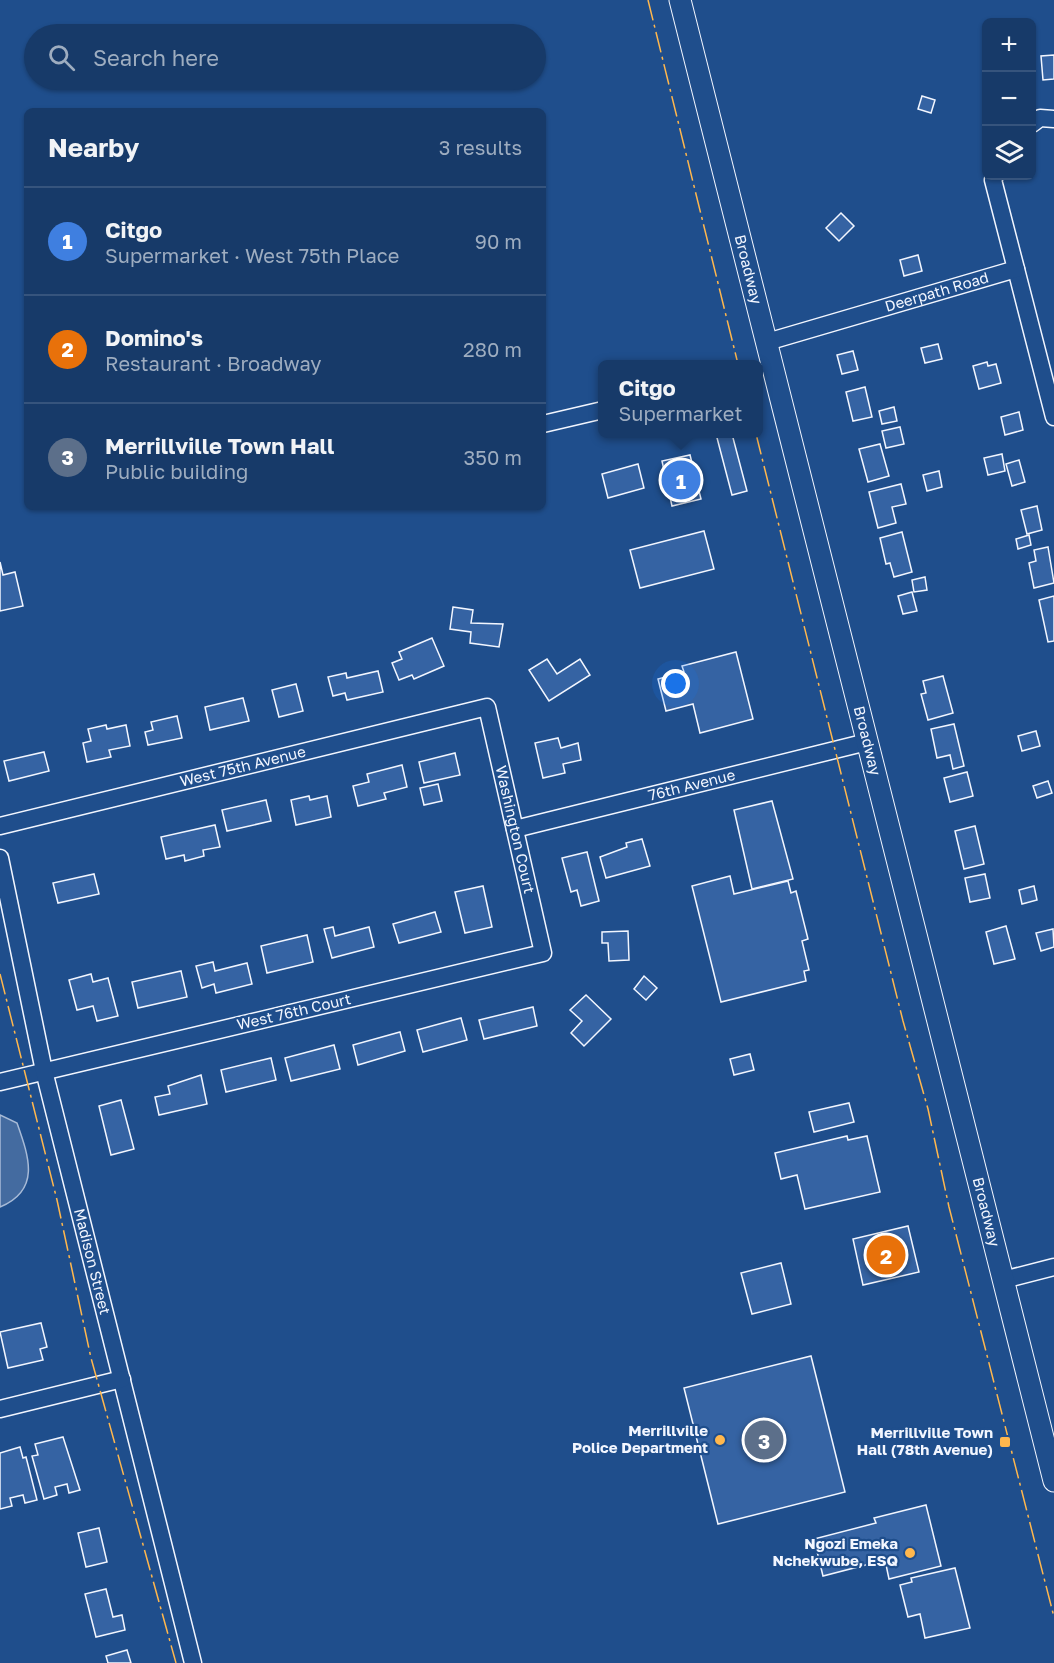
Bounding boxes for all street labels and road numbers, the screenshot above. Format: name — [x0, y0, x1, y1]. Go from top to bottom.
street label: Broadway — [732, 233, 767, 306]
street label: Deerpath Road — [883, 268, 991, 315]
street label: Broadway — [851, 704, 886, 778]
street label: West 75th Avenue — [178, 742, 308, 790]
street label: Washington Court — [493, 764, 539, 895]
street label: 76th Avenue — [646, 765, 737, 804]
street label: West 76th Court — [235, 989, 353, 1033]
street label: Broadway — [970, 1175, 1005, 1249]
street label: Madison Street — [71, 1206, 115, 1316]

